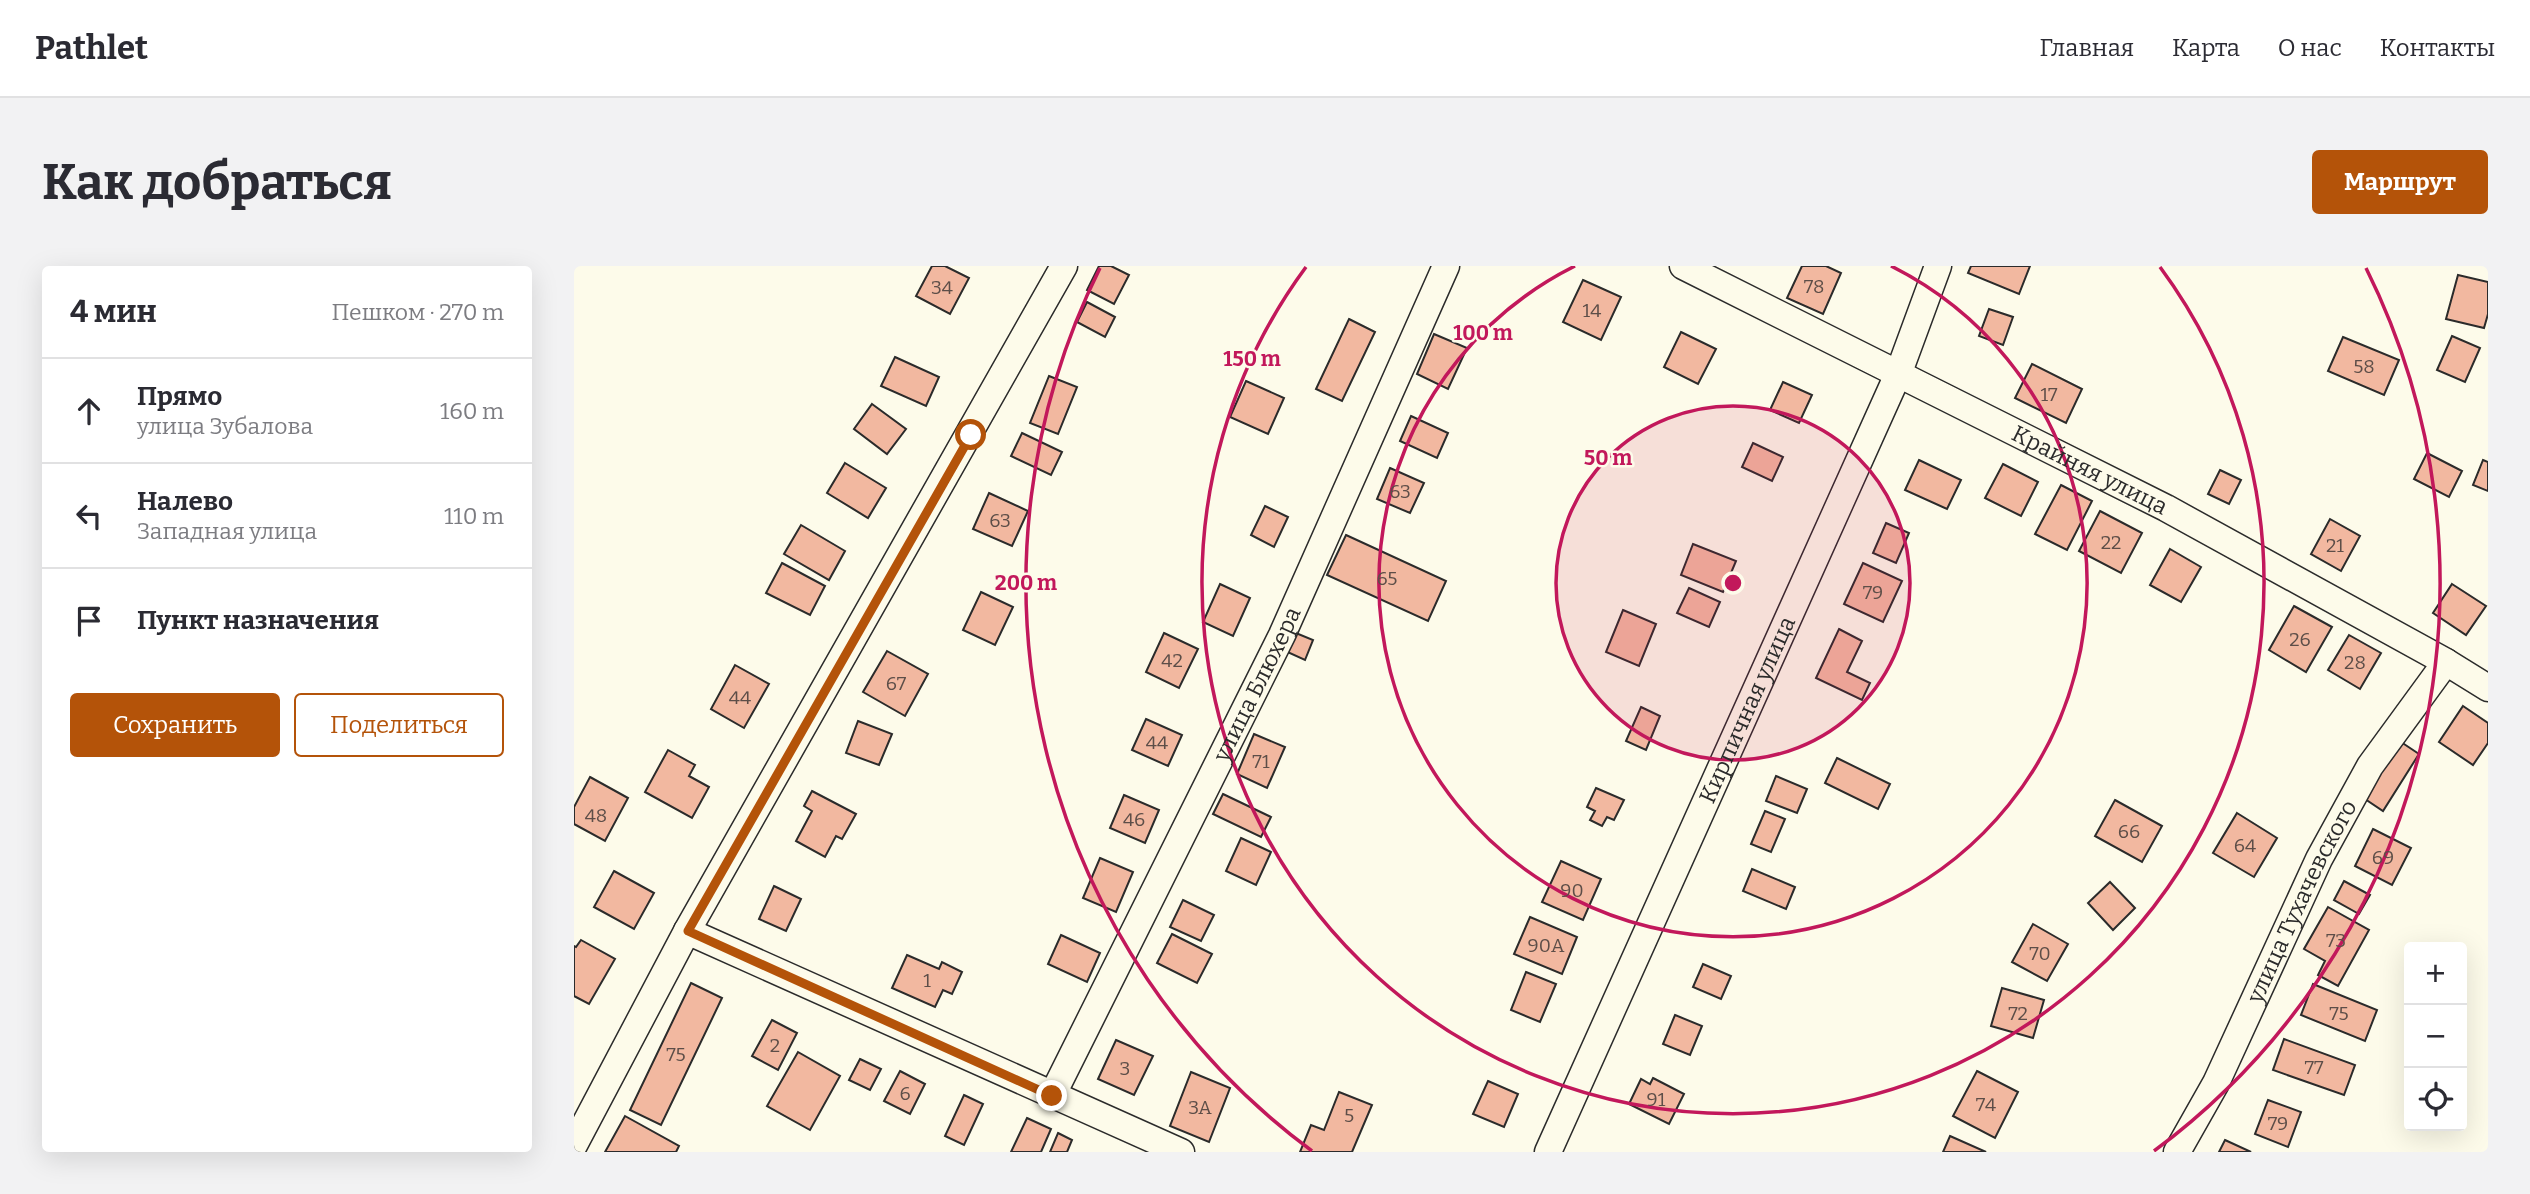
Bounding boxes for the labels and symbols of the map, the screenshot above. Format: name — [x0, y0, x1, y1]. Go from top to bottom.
house number: 78 — [1804, 275, 1824, 298]
house number: 34 — [931, 276, 953, 299]
house number: 14 — [1583, 299, 1601, 322]
text: 100 m — [1453, 320, 1513, 346]
text: 150 m — [1223, 346, 1281, 372]
house number: 58 — [2353, 355, 2375, 378]
house number: 17 — [2040, 383, 2058, 406]
route start — [955, 419, 986, 450]
street label: Крайняя улица — [2007, 419, 2173, 521]
text: 50 m — [1584, 445, 1632, 471]
house number: 63 — [1389, 480, 1411, 503]
house number: 63 — [989, 509, 1011, 532]
house number: 22 — [2101, 531, 2121, 554]
house number: 21 — [2326, 534, 2344, 557]
house number: 65 — [1377, 567, 1397, 590]
text: 200 m — [995, 570, 1057, 596]
centre of rings — [1721, 571, 1745, 595]
house number: 79 — [1863, 581, 1883, 604]
street label: улица Блюхера — [1207, 602, 1307, 767]
street label: Кирпичная улица — [1693, 612, 1801, 808]
house number: 26 — [2289, 628, 2311, 651]
house number: 42 — [1161, 649, 1183, 672]
house number: 28 — [2344, 651, 2366, 674]
house number: 67 — [886, 672, 907, 695]
house number: 44 — [729, 686, 751, 709]
house number: 44 — [1146, 731, 1168, 754]
house number: 71 — [1252, 750, 1270, 773]
street label: улица Тухачевского — [2240, 795, 2363, 1008]
house number: 48 — [585, 804, 607, 827]
house number: 46 — [1123, 808, 1145, 831]
house number: 66 — [2118, 820, 2140, 843]
house number: 64 — [2234, 834, 2256, 857]
house number: 69 — [2372, 846, 2394, 869]
house number: 90 — [1560, 879, 1584, 902]
house number: 73 — [2326, 929, 2346, 952]
house number: 90А — [1528, 934, 1565, 957]
house number: 70 — [2029, 942, 2051, 965]
house number: 1 — [923, 969, 931, 992]
house number: 72 — [2008, 1002, 2028, 1025]
house number: 75 — [2329, 1002, 2349, 1025]
house number: 2 — [770, 1034, 780, 1057]
house number: 75 — [666, 1043, 686, 1066]
house number: 77 — [2304, 1056, 2324, 1079]
house number: 3 — [1120, 1057, 1130, 1080]
route end — [1036, 1080, 1067, 1111]
house number: 6 — [899, 1082, 911, 1105]
house number: 91 — [1647, 1088, 1666, 1111]
house number: 74 — [1976, 1093, 1996, 1116]
house number: 3А — [1188, 1096, 1212, 1119]
house number: 5 — [1344, 1104, 1354, 1127]
house number: 79 — [2268, 1112, 2288, 1135]

